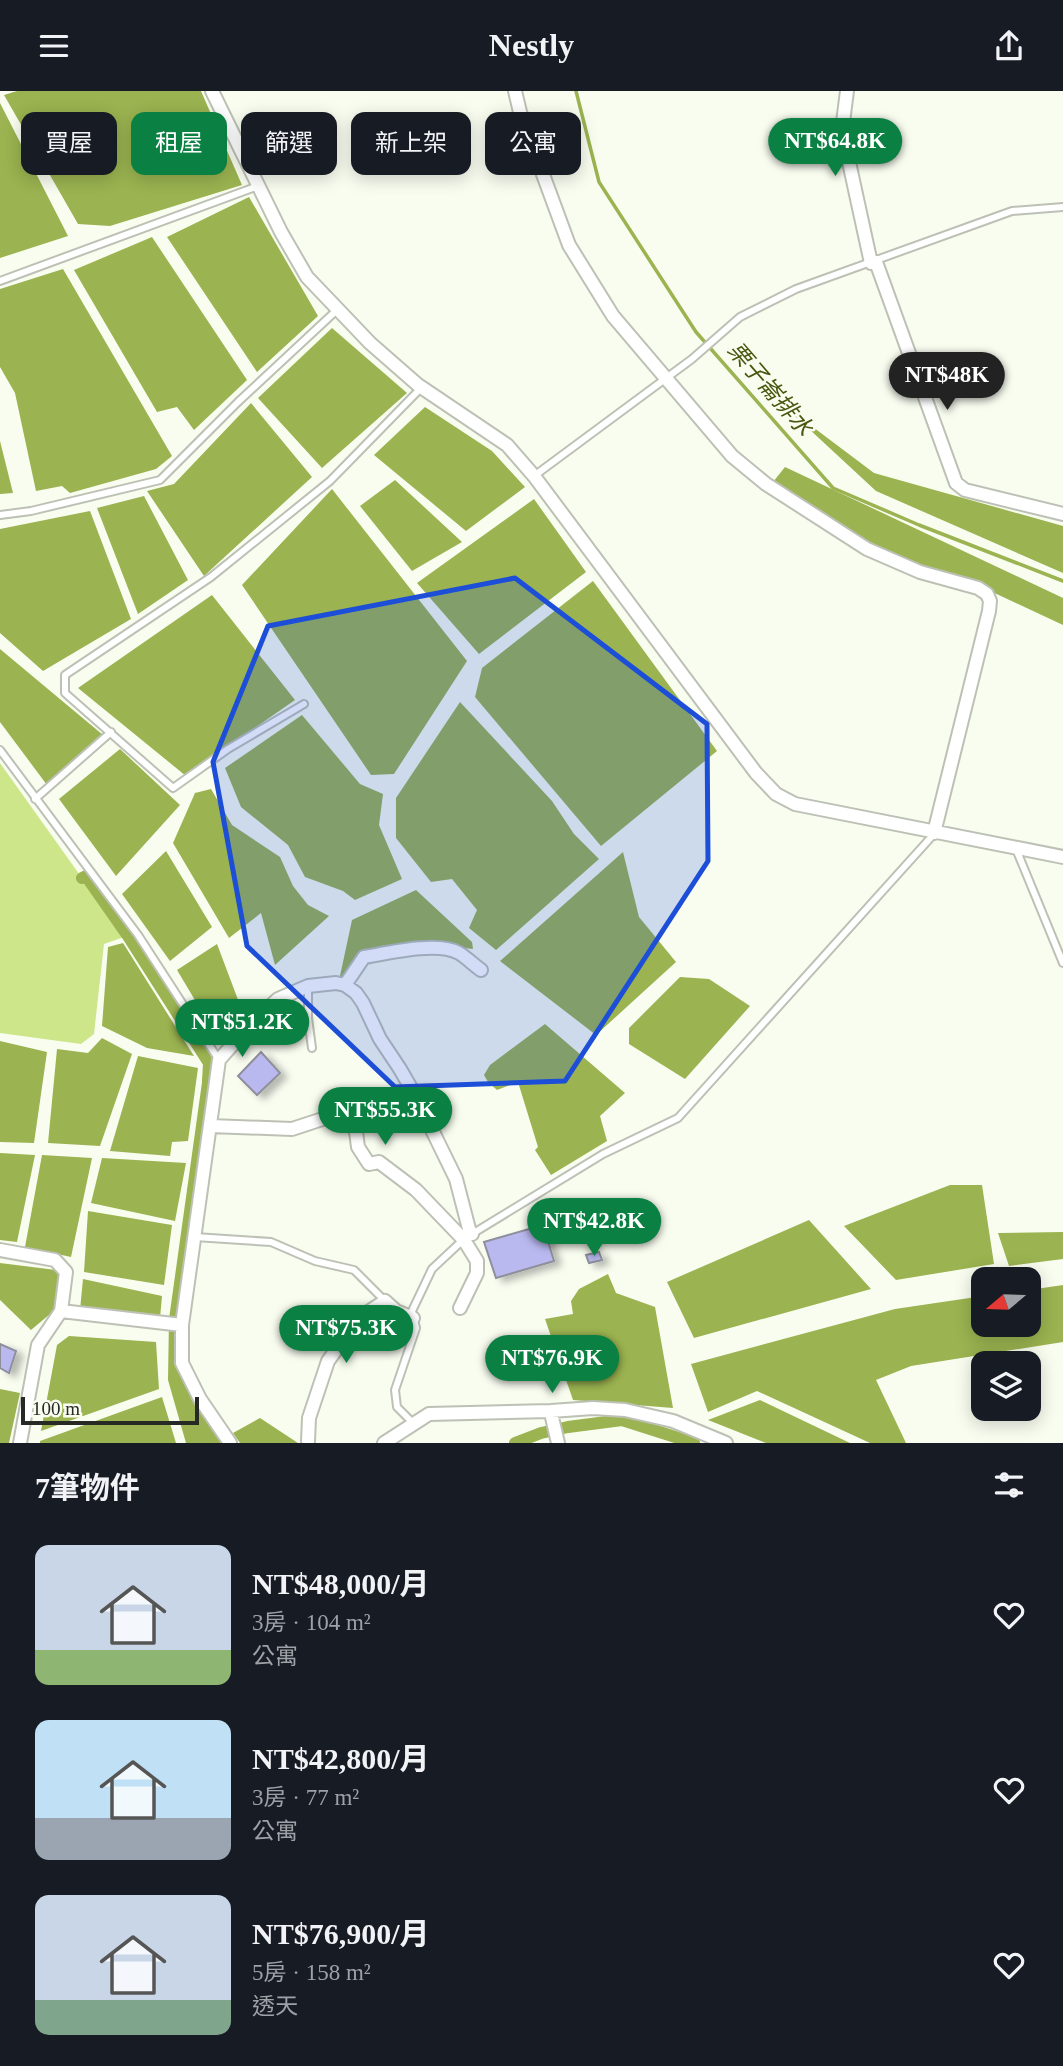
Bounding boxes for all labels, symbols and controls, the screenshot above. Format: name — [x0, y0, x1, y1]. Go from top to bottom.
icon: menu — [35, 27, 73, 65]
text: Nestly — [489, 27, 574, 63]
icon: share — [990, 27, 1028, 65]
chip: 買屋 — [21, 112, 117, 175]
chip: 租屋 — [131, 112, 227, 175]
chip: 篩選 — [241, 112, 337, 175]
chip: 新上架 — [351, 112, 471, 175]
chip: 公寓 — [485, 112, 581, 175]
pin: NT$64.8K — [763, 119, 907, 178]
text: NT$64.8K — [784, 128, 886, 153]
water label: 栗子崙排水 — [723, 337, 818, 441]
pin: NT$48K — [890, 353, 1004, 412]
text: NT$48K — [905, 362, 989, 387]
pin: NT$51.2K — [170, 999, 314, 1059]
text: NT$51.2K — [191, 1009, 293, 1034]
pin: NT$55.3K — [313, 1087, 457, 1147]
text: NT$55.3K — [334, 1097, 436, 1122]
pin: NT$42.8K — [522, 1199, 666, 1258]
text: NT$42.8K — [543, 1208, 645, 1233]
north arrow — [971, 1267, 1041, 1337]
map controls — [971, 1267, 1041, 1421]
pin: NT$75.3K — [274, 1305, 418, 1365]
text: NT$75.3K — [295, 1315, 397, 1340]
pin: NT$76.9K — [480, 1335, 624, 1395]
text: NT$76.9K — [501, 1345, 603, 1370]
button: layers — [971, 1351, 1041, 1421]
scale bar — [21, 1394, 200, 1426]
text: 100 m — [32, 1398, 80, 1419]
icon: filters — [990, 1466, 1028, 1504]
text: 7筆物件 — [35, 1471, 140, 1504]
text: NT$48,000/月 — [252, 1567, 430, 1600]
icon: home — [91, 1573, 175, 1657]
icon: heart — [990, 1596, 1028, 1634]
text: 3房 · 104 m² — [252, 1610, 371, 1635]
text: 公寓 — [252, 1644, 298, 1669]
text: NT$42,800/月 — [252, 1742, 430, 1775]
icon: home — [91, 1748, 175, 1832]
icon: heart — [990, 1771, 1028, 1809]
text: 3房 · 77 m² — [252, 1785, 359, 1810]
text: 公寓 — [252, 1819, 298, 1844]
text: NT$76,900/月 — [252, 1917, 430, 1950]
icon: home — [91, 1923, 175, 2007]
icon: heart — [990, 1946, 1028, 1984]
text: 5房 · 158 m² — [252, 1960, 371, 1985]
text: 透天 — [252, 1994, 298, 2019]

